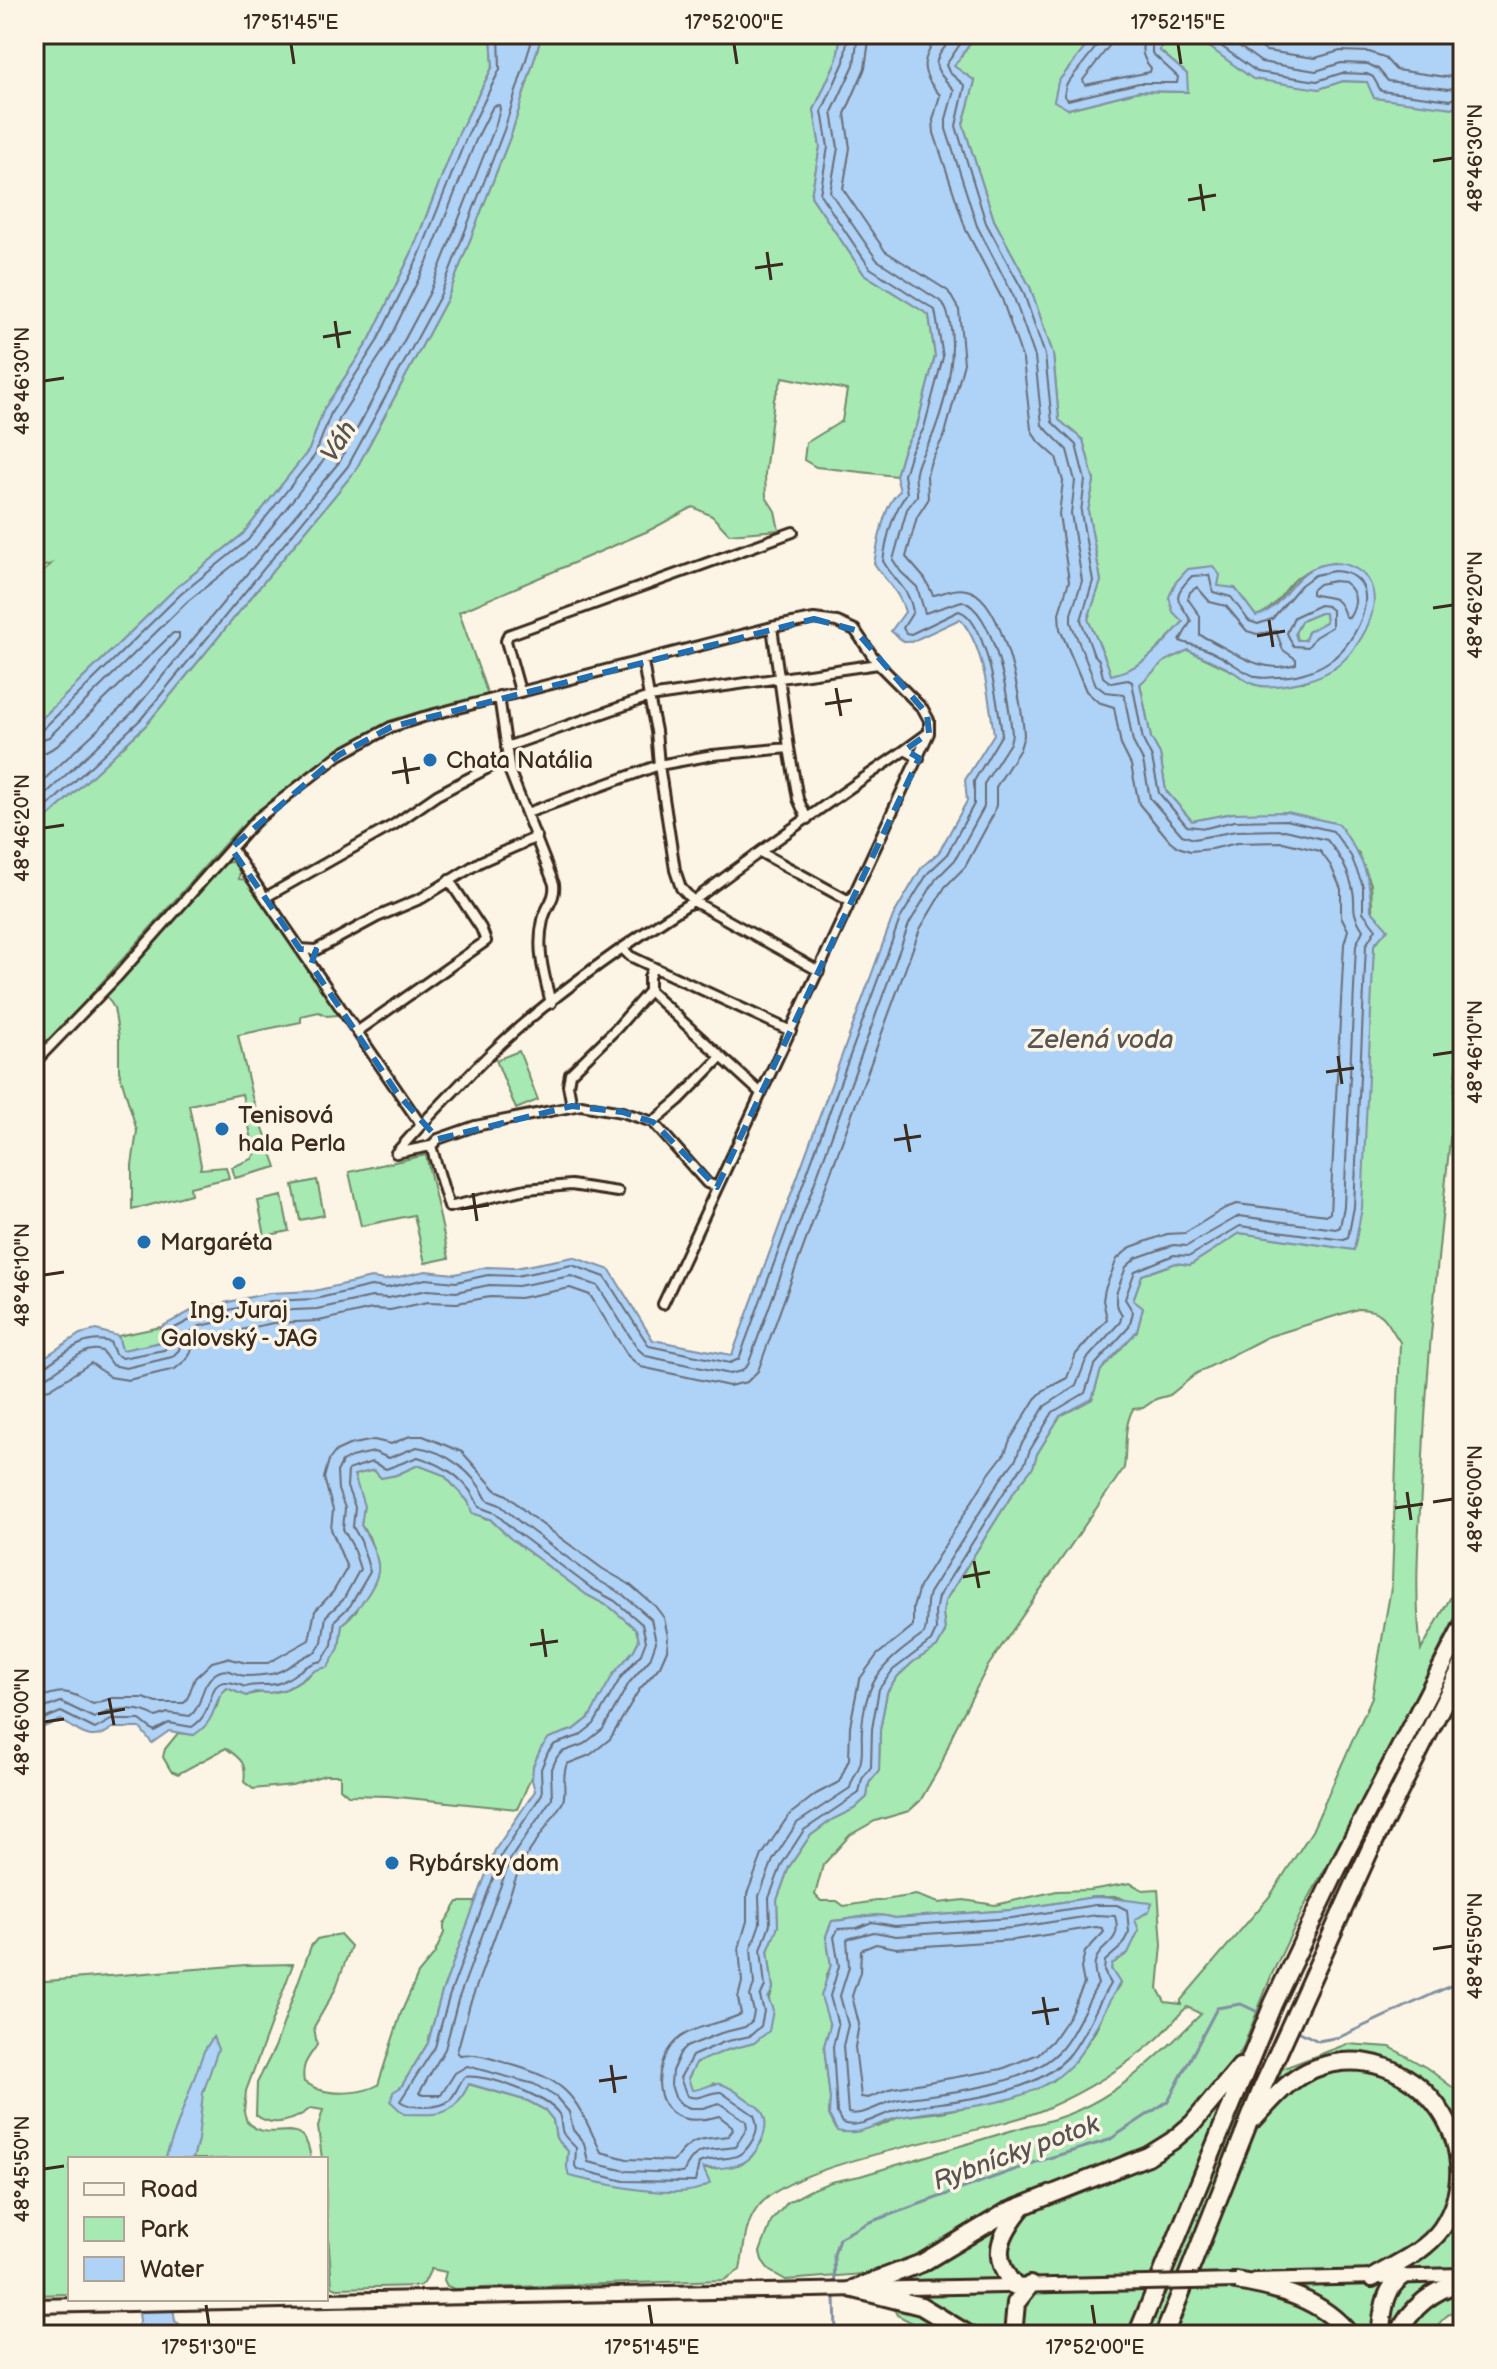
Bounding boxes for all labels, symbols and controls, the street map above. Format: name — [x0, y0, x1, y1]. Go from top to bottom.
text: 17°51'45"E — [244, 11, 338, 35]
text: 17°52'00"E — [685, 11, 783, 35]
text: 17°52'15"E — [1131, 11, 1225, 35]
text: 48°46'30"N — [1464, 104, 1488, 212]
text: 48°46'30"N — [11, 327, 35, 435]
water label: Váh — [314, 415, 364, 468]
text: 48°46'20"N — [1464, 551, 1488, 659]
place label: Chata Natália — [446, 746, 593, 775]
marker: Chata Natália — [421, 751, 439, 769]
text: 48°46'20"N — [11, 774, 35, 882]
text: 48°46'10"N — [1464, 1000, 1488, 1104]
water label: Zelená voda — [1027, 1025, 1174, 1056]
place label: Tenisová hala Perla — [238, 1101, 346, 1158]
marker: Tenisová hala Perla — [213, 1120, 231, 1138]
text: 48°46'10"N — [11, 1223, 35, 1327]
place label: Margaréta — [160, 1228, 273, 1257]
marker: Margaréta — [135, 1233, 153, 1251]
marker: Ing. Juraj Galovský - JAG — [230, 1274, 248, 1292]
place label: Ing. Juraj Galovský - JAG — [160, 1296, 318, 1353]
text: 48°46'00"N — [1464, 1445, 1488, 1553]
text: 48°46'00"N — [11, 1668, 35, 1776]
place label: Rybársky dom — [408, 1849, 559, 1878]
marker: Rybársky dom — [383, 1854, 401, 1872]
text: 48°45'50"N — [1464, 1893, 1488, 1999]
water label: Rybnícky potok — [929, 2109, 1105, 2198]
text: 48°45'50"N — [11, 2116, 35, 2222]
legend — [68, 2157, 328, 2301]
text: Road — [140, 2175, 198, 2204]
text: Park — [140, 2215, 188, 2244]
text: Water — [140, 2255, 204, 2284]
text: 17°51'30"E — [161, 2336, 257, 2360]
text: 17°51'45"E — [605, 2336, 699, 2360]
text: 17°52'00"E — [1046, 2336, 1144, 2360]

